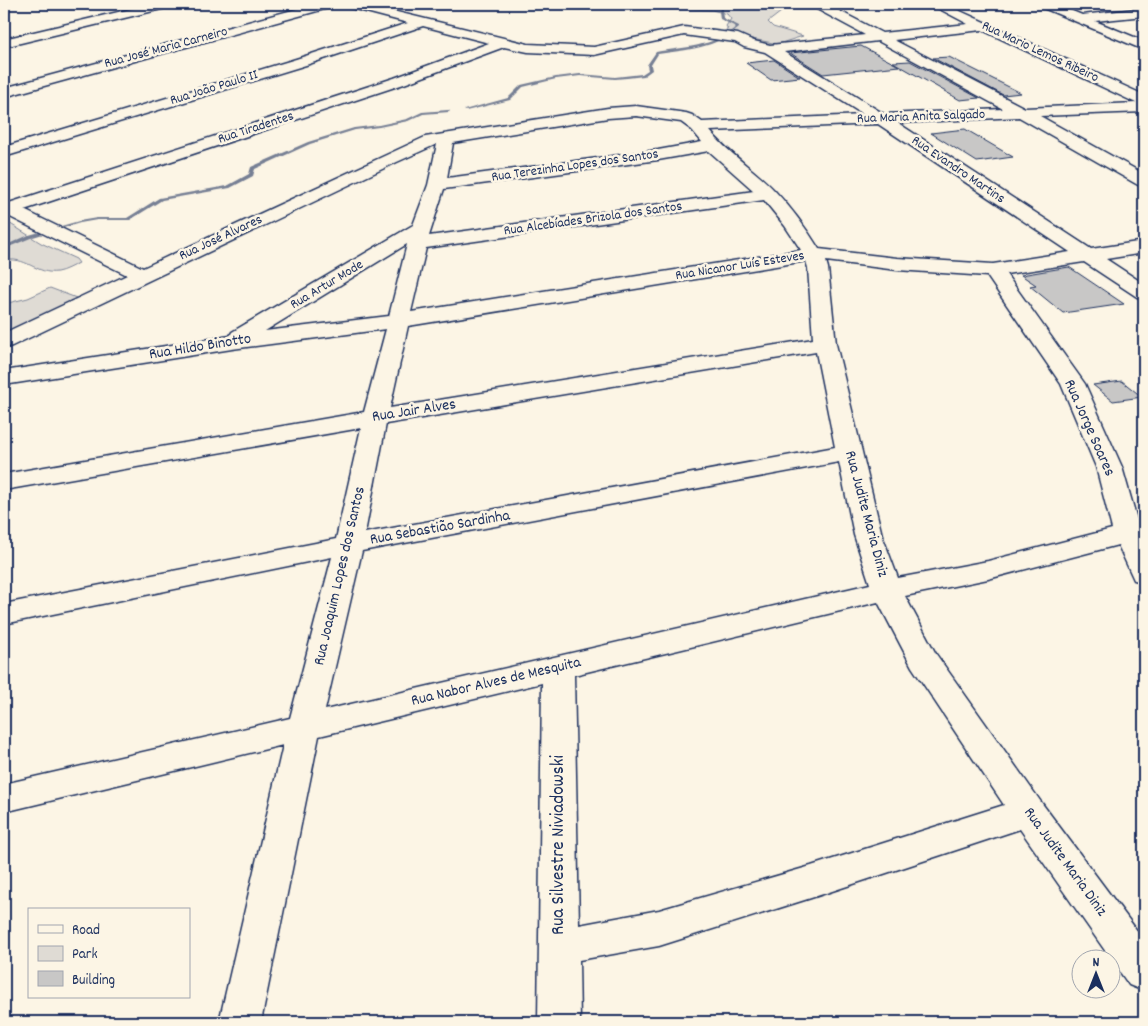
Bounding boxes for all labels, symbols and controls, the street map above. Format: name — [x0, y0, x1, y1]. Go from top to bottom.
street label: Rua Mario Lemos Ribeiro — [978, 16, 1102, 88]
street label: Rua José Maria Carneiro — [102, 22, 230, 74]
street label: Rua João Paulo II — [168, 65, 261, 111]
street label: Rua Maria Anita Salgado — [857, 105, 985, 129]
street label: Rua Tiradentes — [215, 106, 297, 150]
street label: Rua Evandro Martins — [907, 131, 1009, 209]
street label: Rua Terezinha Lopes dos Santos — [490, 144, 660, 188]
street label: Rua Alcebíades Brizola dos Santos — [503, 197, 684, 241]
street label: Rua José Alvares — [176, 210, 266, 266]
street label: Rua Nicanor Luís Esteves — [674, 246, 806, 286]
street label: Rua Artur Mode — [287, 255, 367, 315]
street label: Rua Hildo Binotto — [147, 328, 253, 366]
street label: Rua Jorge Soares — [1057, 376, 1121, 480]
street label: Rua Jair Alves — [370, 393, 458, 429]
street label: Rua Judite Maria Diniz — [838, 448, 894, 580]
street label: Rua Joaquim Lopes dos Santos — [308, 484, 372, 668]
street label: Rua Sebastião Sardinha — [368, 504, 512, 552]
street label: Rua Nabor Alves de Mesquita — [409, 651, 583, 713]
street label: Rua Silvestre Niviadowski — [546, 754, 573, 935]
street label: Rua Judite Maria Diniz — [1017, 803, 1113, 921]
legend — [28, 908, 190, 998]
text: Road — [72, 920, 100, 942]
text: Park — [72, 944, 98, 966]
north arrow — [1070, 948, 1120, 998]
text: N — [1093, 953, 1100, 973]
text: Building — [72, 970, 115, 992]

